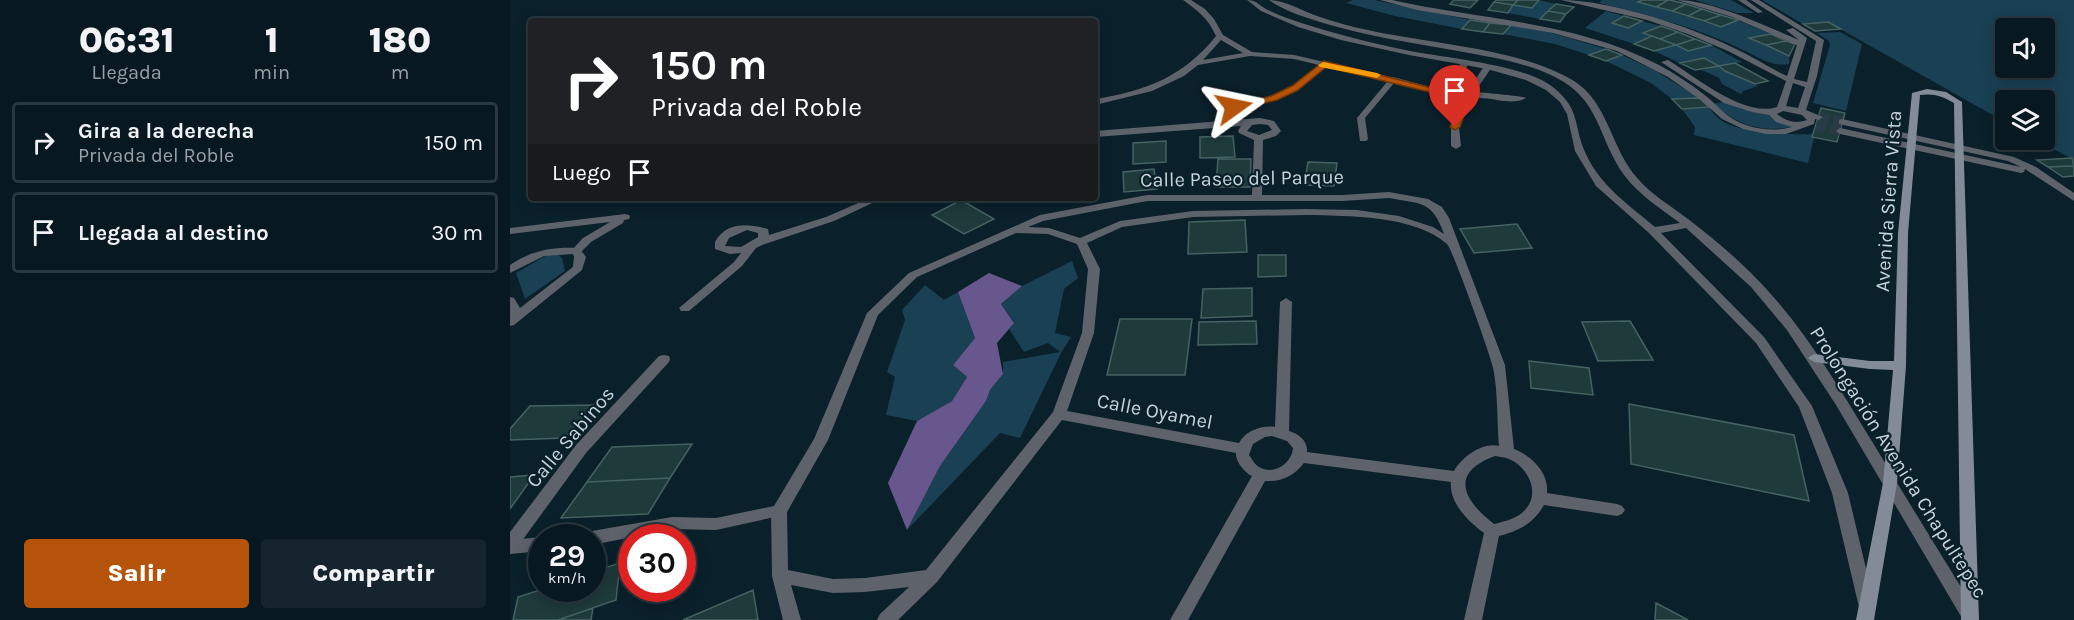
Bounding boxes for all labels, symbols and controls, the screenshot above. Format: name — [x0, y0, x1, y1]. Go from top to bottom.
map controls — [1995, 18, 2055, 150]
button: sound — [1995, 18, 2055, 78]
text: 06:31 — [79, 19, 175, 61]
text: 1 — [265, 19, 279, 61]
text: 180 — [369, 19, 431, 61]
text: 150 m — [651, 40, 767, 90]
icon: right — [552, 42, 630, 120]
text: Llegada — [91, 61, 162, 84]
text: min — [253, 61, 290, 84]
text: m — [391, 61, 409, 84]
pin — [1429, 65, 1480, 127]
icon: arrive — [1438, 74, 1471, 107]
position arrow — [1202, 75, 1266, 139]
button: layers — [1995, 90, 2055, 150]
text: Privada del Roble — [651, 91, 862, 123]
street label: Avenida Sierra Vista — [1871, 110, 1906, 293]
text: Gira a la derecha — [78, 118, 254, 144]
icon: right — [27, 126, 60, 159]
text: 150 m — [424, 130, 483, 156]
text: Privada del Roble — [78, 144, 234, 167]
icon: arrive — [623, 156, 656, 189]
text: Luego — [552, 160, 611, 186]
street label: Calle Paseo del Parque — [1140, 165, 1344, 192]
icon: arrive — [27, 216, 60, 249]
text: Llegada al destino — [78, 220, 269, 246]
text: 30 m — [431, 220, 483, 246]
street label: Prolongación Avenida Chapultepec — [1805, 322, 1992, 602]
street label: Calle Sabinos — [522, 382, 619, 492]
street label: Calle Oyamel — [1095, 389, 1215, 434]
speed limit sign: 30 — [618, 524, 696, 602]
text: 29 — [549, 538, 585, 574]
button: Salir — [24, 539, 249, 608]
button: Compartir — [261, 539, 486, 608]
text: km/h — [548, 569, 586, 587]

